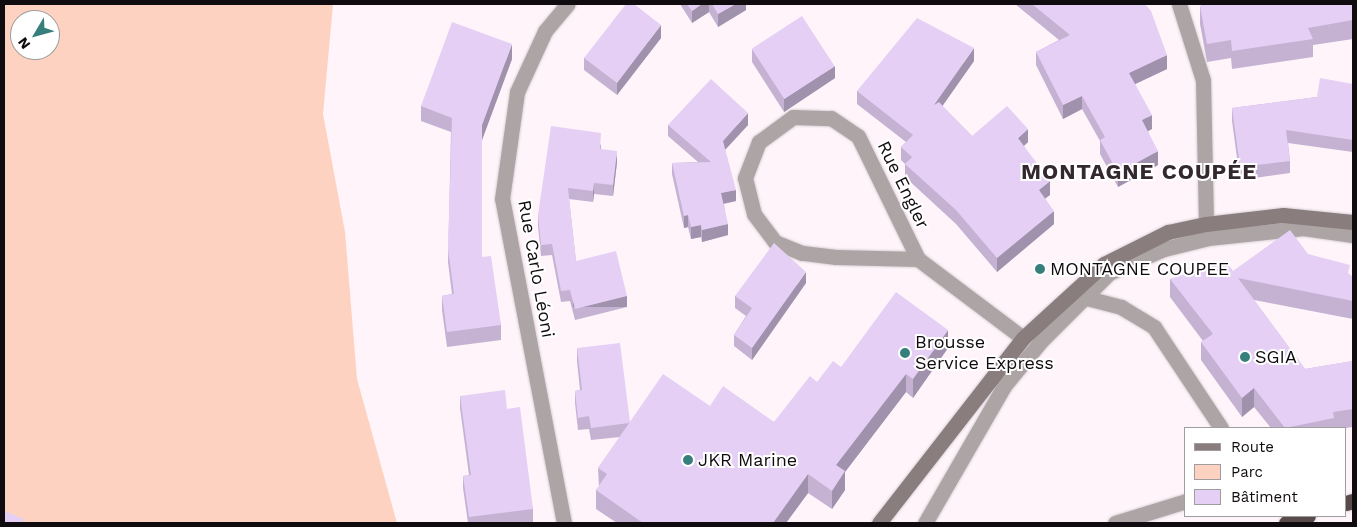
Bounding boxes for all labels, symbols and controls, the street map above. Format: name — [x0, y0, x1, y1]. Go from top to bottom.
north arrow — [10, 10, 60, 60]
text: N — [14, 34, 33, 52]
street label: Rue Engler — [873, 138, 933, 232]
district label: MONTAGNE COUPÉE — [1019, 159, 1259, 185]
street label: Rue Carlo Léoni — [513, 199, 559, 339]
place label: MONTAGNE COUPEE — [1050, 258, 1229, 280]
marker: MONTAGNE COUPEE — [1034, 263, 1046, 275]
place label: Brousse Service Express — [915, 332, 1054, 374]
place label: SGIA — [1255, 346, 1297, 368]
marker: Brousse Service Express — [899, 347, 911, 359]
marker: SGIA — [1239, 351, 1251, 363]
legend — [1184, 427, 1347, 517]
text: Route — [1231, 438, 1274, 456]
place label: JKR Marine — [698, 449, 797, 471]
marker: JKR Marine — [682, 454, 694, 466]
text: Parc — [1231, 463, 1263, 481]
text: Bâtiment — [1231, 488, 1298, 506]

